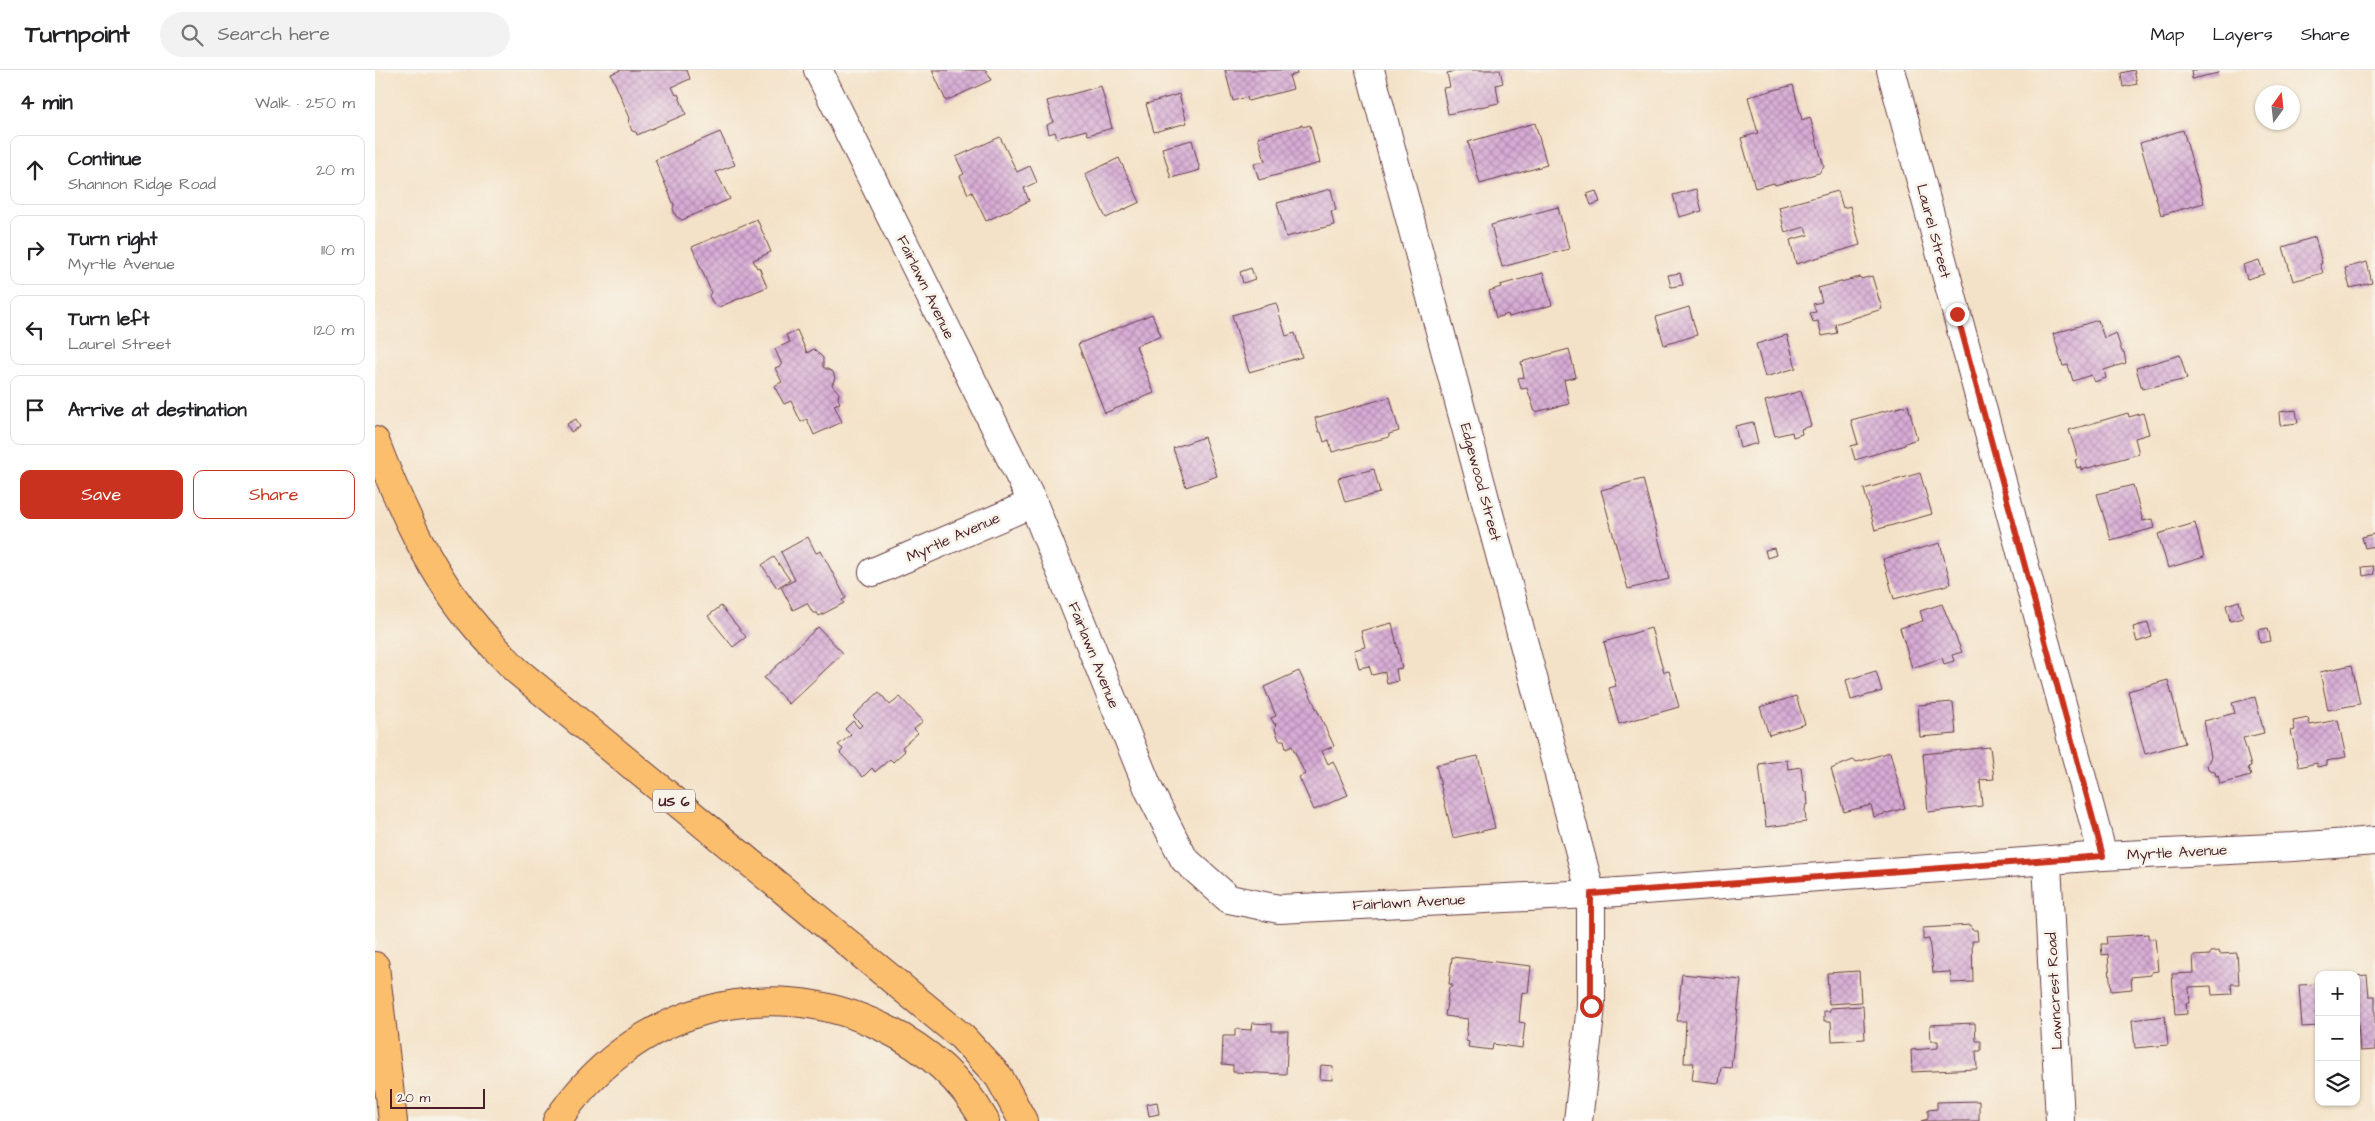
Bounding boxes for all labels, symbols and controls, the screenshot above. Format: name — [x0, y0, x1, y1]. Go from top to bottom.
search box — [160, 12, 510, 57]
text: Turnpoint — [25, 18, 130, 52]
icon: search — [178, 21, 206, 49]
text: Search here — [218, 21, 330, 48]
text: Map — [2150, 22, 2184, 47]
text: Layers — [2212, 22, 2273, 47]
text: Share — [2301, 22, 2350, 47]
north arrow — [2255, 85, 2300, 130]
text: 4 min — [20, 88, 73, 117]
text: Walk · 250 m — [255, 92, 355, 114]
text: Continue — [68, 146, 142, 173]
icon: ahead — [21, 156, 49, 184]
text: 20 m — [316, 159, 354, 181]
text: Shannon Ridge Road — [68, 173, 216, 195]
street label: Laurel Street — [1911, 182, 1956, 281]
text: Turn right — [68, 226, 157, 253]
street label: Fairlawn Avenue — [891, 232, 960, 343]
icon: right — [21, 236, 49, 264]
text: 110 m — [321, 239, 354, 261]
text: Myrtle Avenue — [68, 253, 175, 275]
route end — [1946, 303, 1969, 326]
text: Turn left — [68, 306, 149, 333]
icon: left — [21, 316, 49, 344]
text: 120 m — [314, 319, 354, 341]
text: Laurel Street — [68, 333, 171, 355]
icon: arrive — [21, 396, 49, 424]
text: Arrive at destination — [68, 397, 247, 424]
street label: Edgewood Street — [1454, 421, 1506, 544]
button: Save — [20, 470, 183, 519]
button: Share — [193, 470, 355, 519]
street label: Myrtle Avenue — [903, 507, 1004, 568]
street label: Fairlawn Avenue — [1063, 599, 1124, 711]
road number: US 6 — [653, 789, 695, 812]
street label: Myrtle Avenue — [2126, 839, 2228, 867]
street label: Fairlawn Avenue — [1352, 889, 1466, 916]
street label: Lawncrest Road — [2041, 931, 2068, 1050]
map controls — [2315, 971, 2360, 1106]
button: + — [2315, 971, 2360, 1016]
route start — [1580, 995, 1603, 1018]
button: − — [2315, 1016, 2360, 1061]
button: layers — [2315, 1061, 2360, 1106]
scale bar — [390, 1086, 485, 1109]
text: 20 m — [397, 1088, 430, 1108]

